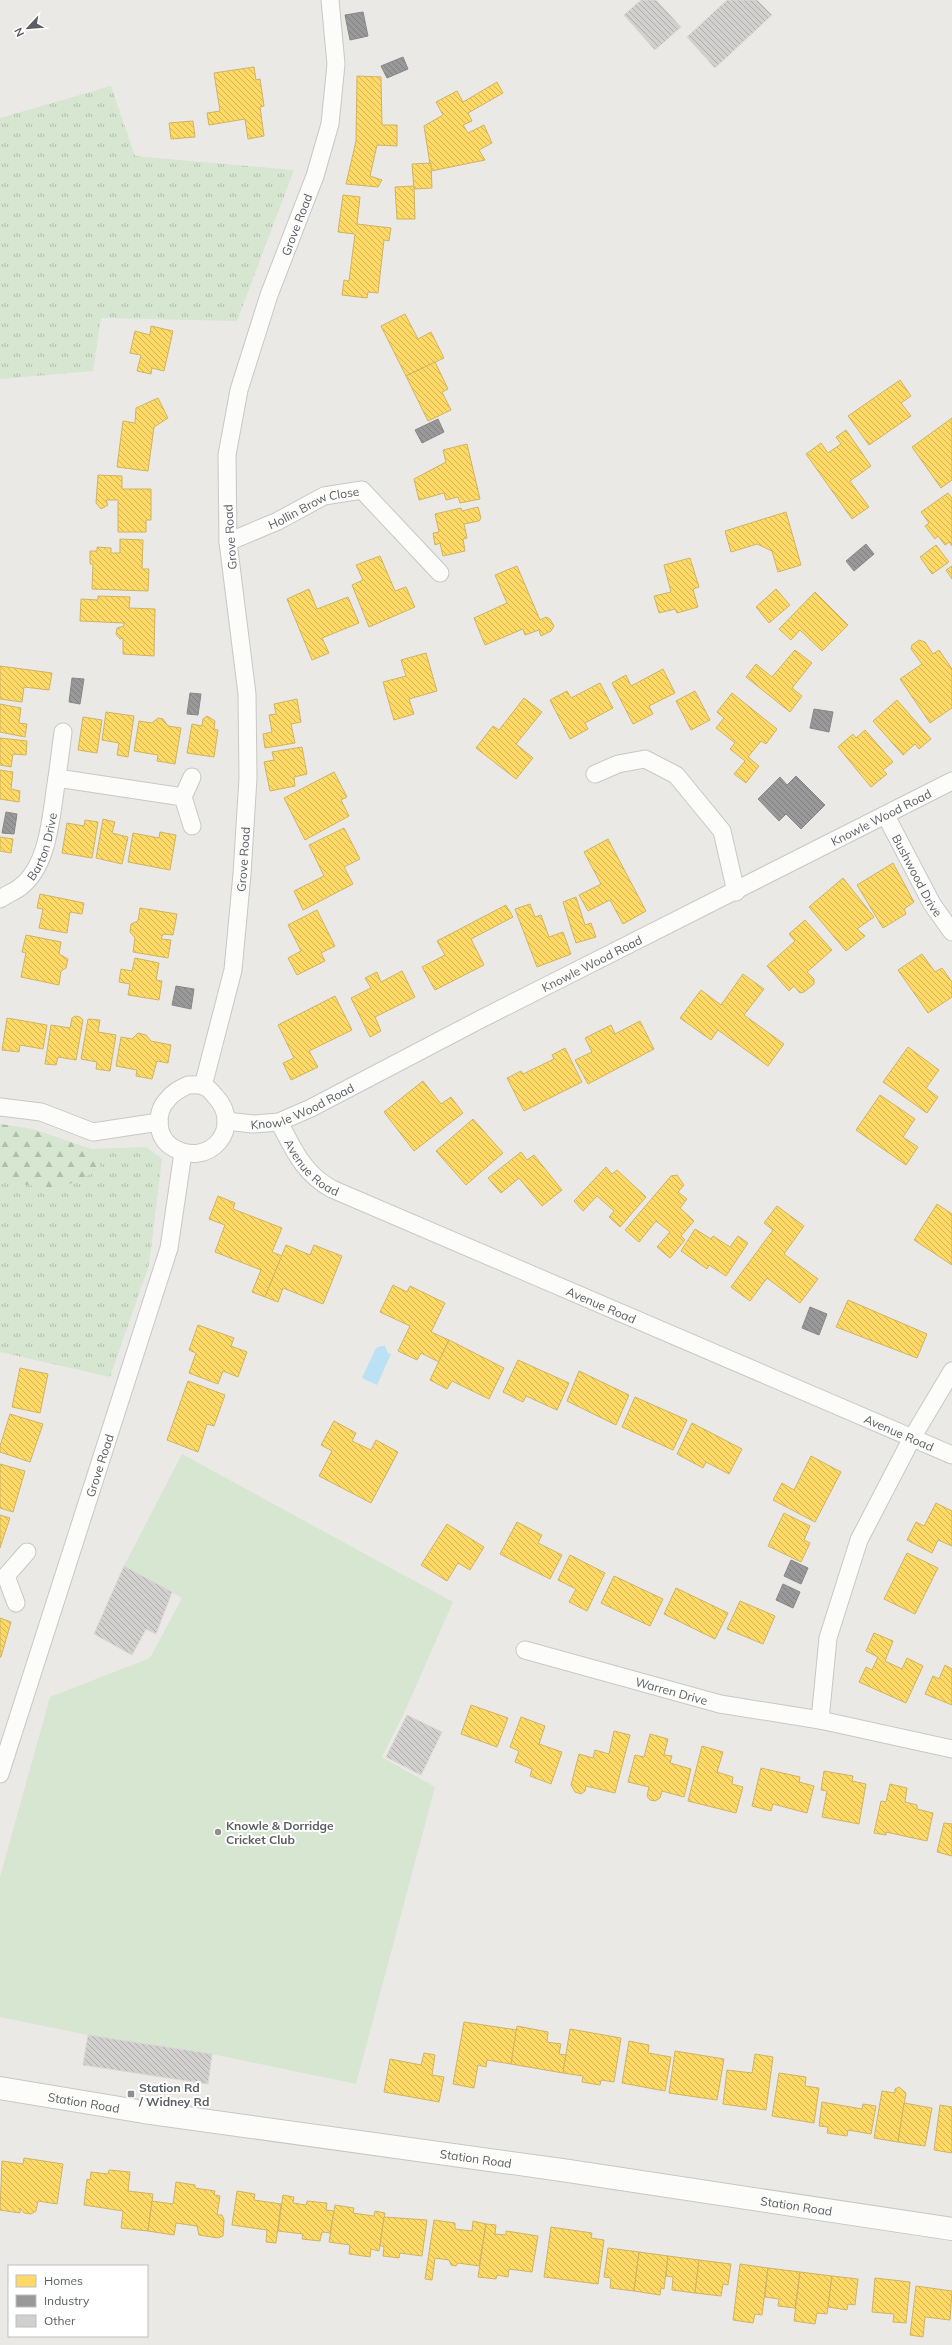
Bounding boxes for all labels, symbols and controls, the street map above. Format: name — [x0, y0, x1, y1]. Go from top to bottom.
north arrow — [8, 8, 48, 48]
text: N — [11, 26, 27, 39]
street label: Grove Road — [278, 191, 315, 258]
street label: Hollin Brow Close — [266, 483, 360, 532]
street label: Grove Road — [220, 504, 240, 570]
street label: Knowle Wood Road — [828, 785, 934, 849]
street label: Barton Drive — [23, 812, 59, 883]
street label: Grove Road — [233, 826, 252, 892]
street label: Bushwood Drive — [889, 831, 946, 919]
street label: Knowle Wood Road — [539, 931, 644, 995]
street label: Knowle Wood Road — [250, 1080, 356, 1132]
street label: Avenue Road — [282, 1136, 342, 1199]
street label: Avenue Road — [564, 1283, 638, 1326]
street label: Avenue Road — [862, 1411, 936, 1454]
street label: Grove Road — [82, 1432, 116, 1499]
street label: Warren Drive — [634, 1673, 709, 1708]
place label: Knowle & Dorridge Cricket Club — [226, 1818, 334, 1847]
marker: Knowle & Dorridge Cricket Club — [213, 1827, 223, 1837]
place label: Station Rd / Widney Rd — [138, 2080, 209, 2109]
street label: Station Road — [47, 2089, 121, 2115]
marker: Station Rd / Widney Rd — [126, 2089, 136, 2099]
street label: Station Road — [439, 2146, 513, 2170]
street label: Station Road — [759, 2193, 833, 2218]
legend — [8, 2265, 148, 2337]
text: Homes — [44, 2273, 83, 2288]
text: Industry — [44, 2293, 90, 2308]
text: Other — [44, 2313, 76, 2328]

